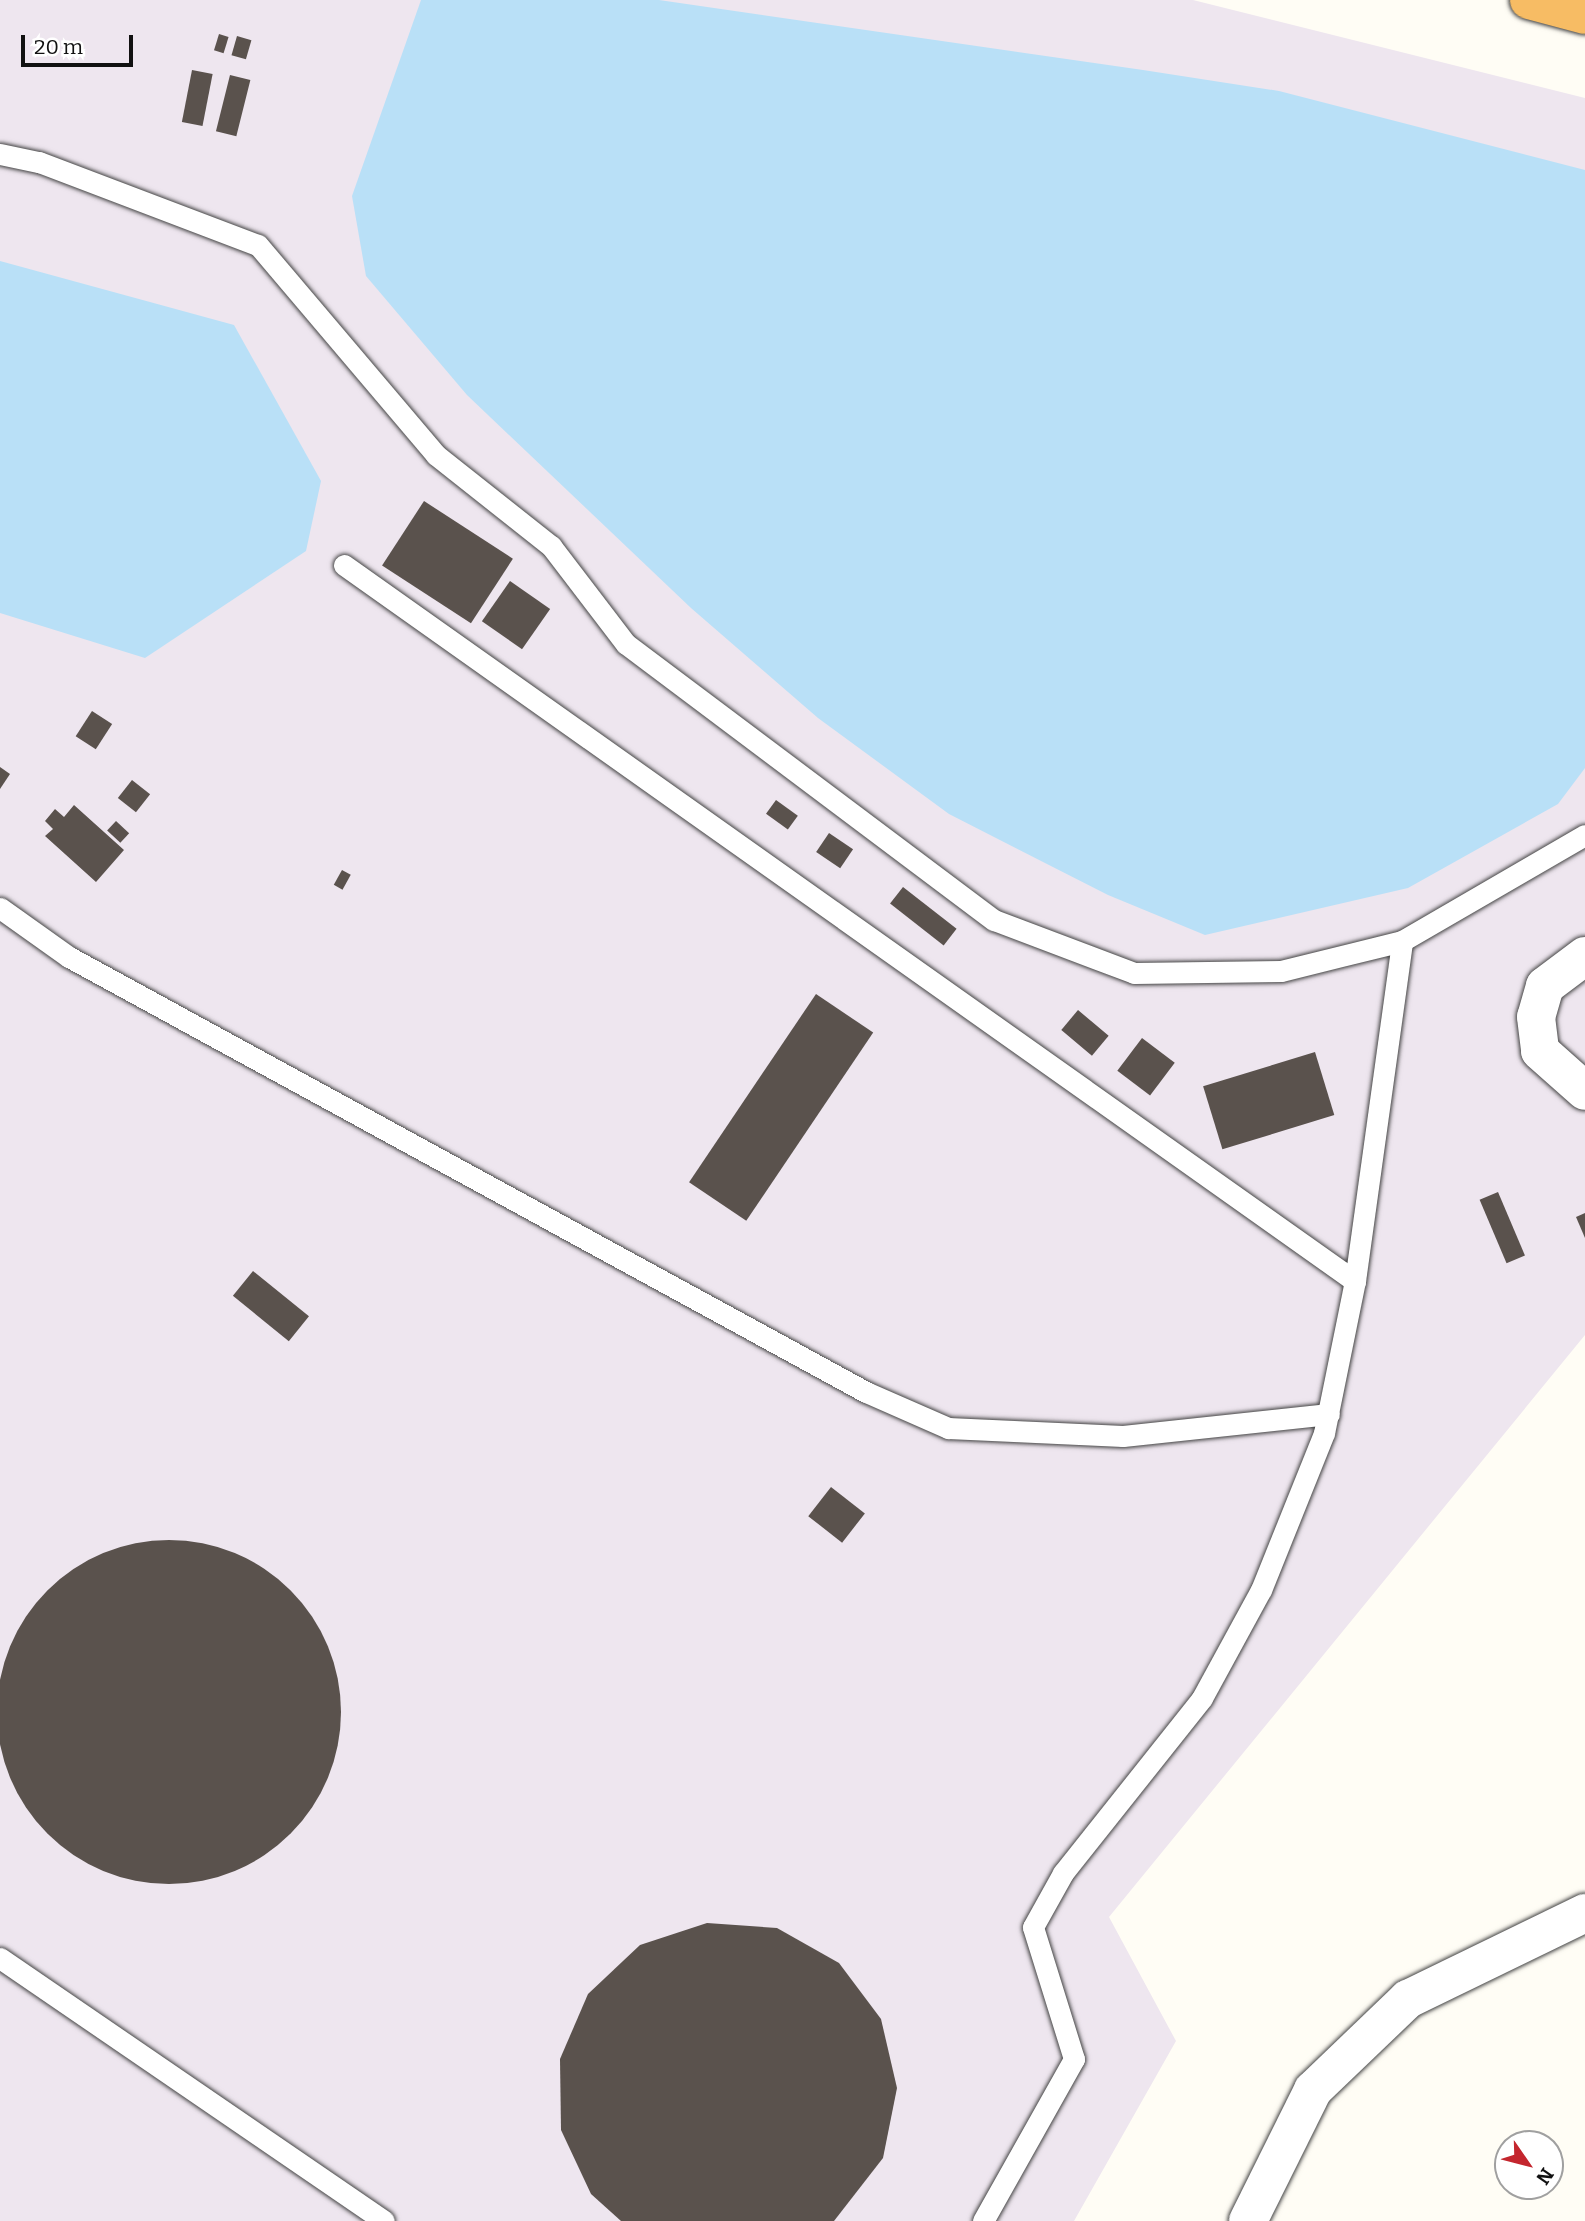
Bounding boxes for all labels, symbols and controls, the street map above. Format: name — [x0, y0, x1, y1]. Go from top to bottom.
scale bar — [24, 21, 136, 65]
text: 20 m — [34, 34, 83, 60]
north arrow — [1494, 2130, 1564, 2200]
text: N — [1531, 2164, 1559, 2189]

